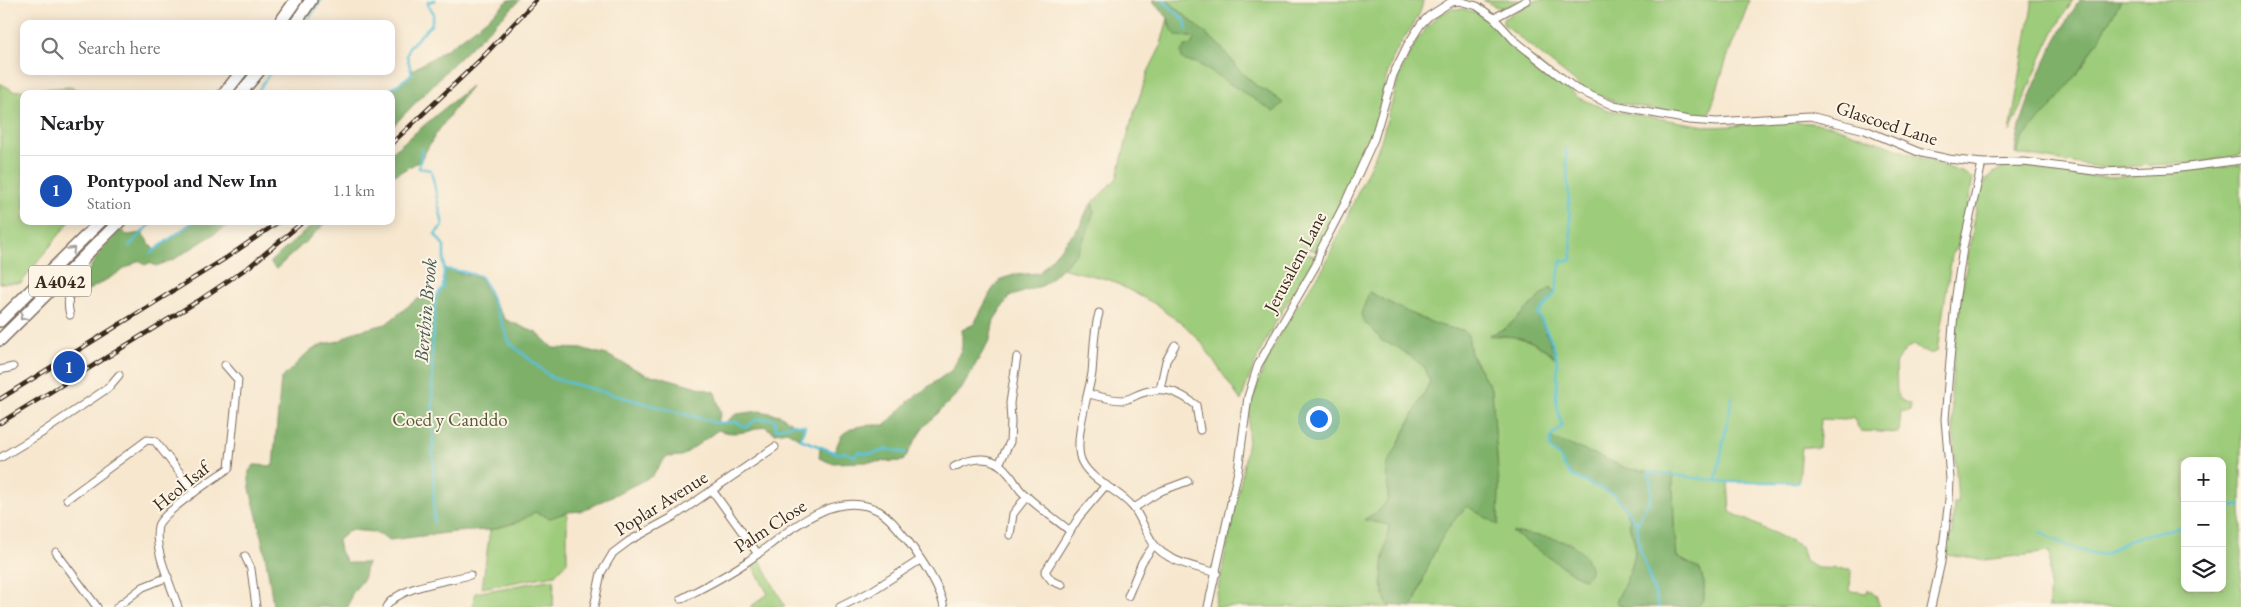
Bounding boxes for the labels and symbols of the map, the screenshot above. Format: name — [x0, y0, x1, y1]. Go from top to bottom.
street label: Glascoed Lane — [1833, 95, 1941, 151]
street label: Jerusalem Lane — [1257, 207, 1332, 318]
one-way arrow — [66, 247, 75, 256]
water label: Berthin Brook — [407, 257, 442, 364]
road number: A4042 — [29, 266, 91, 296]
one-way arrow — [20, 311, 29, 320]
pin: 1 — [53, 348, 85, 386]
your location — [1306, 406, 1332, 432]
park label: Coed y Canddo — [392, 407, 508, 432]
street label: Heol Isaf — [147, 454, 216, 517]
street label: Poplar Avenue — [610, 464, 712, 542]
street label: Palm Close — [729, 493, 811, 559]

